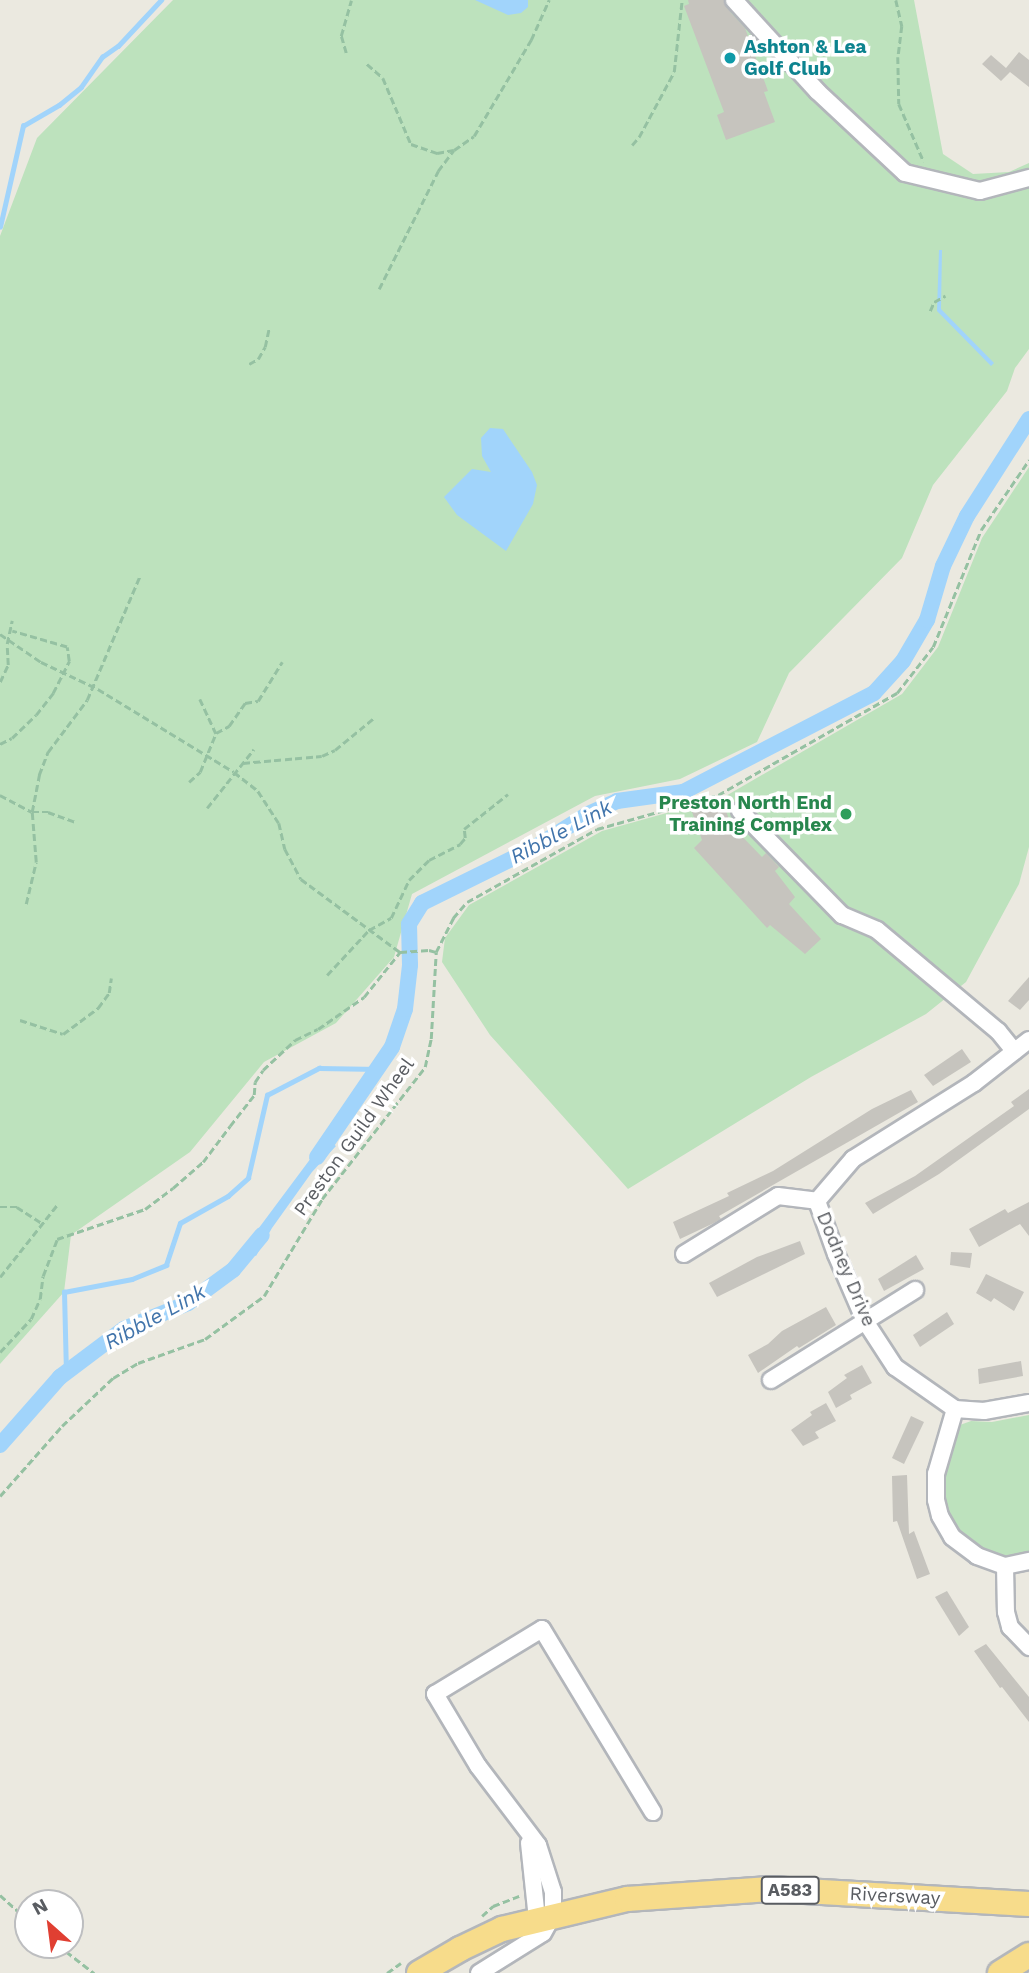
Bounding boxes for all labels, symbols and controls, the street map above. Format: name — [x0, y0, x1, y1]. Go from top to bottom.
place label: Ashton & Lea Golf Club — [744, 36, 867, 80]
marker: Ashton & Lea Golf Club — [722, 50, 738, 66]
place label: Preston North End Training Complex — [658, 792, 832, 836]
water label: Ribble Link — [506, 795, 616, 869]
marker: Preston North End Training Complex — [838, 806, 854, 822]
street label: Preston Guild Wheel — [289, 1053, 419, 1221]
street label: Dodney Drive — [812, 1208, 880, 1330]
water label: Ribble Link — [100, 1279, 210, 1355]
road number: A583 — [760, 1876, 820, 1904]
street label: Riversway — [849, 1882, 941, 1910]
north arrow — [14, 1889, 84, 1959]
text: N — [28, 1893, 51, 1920]

